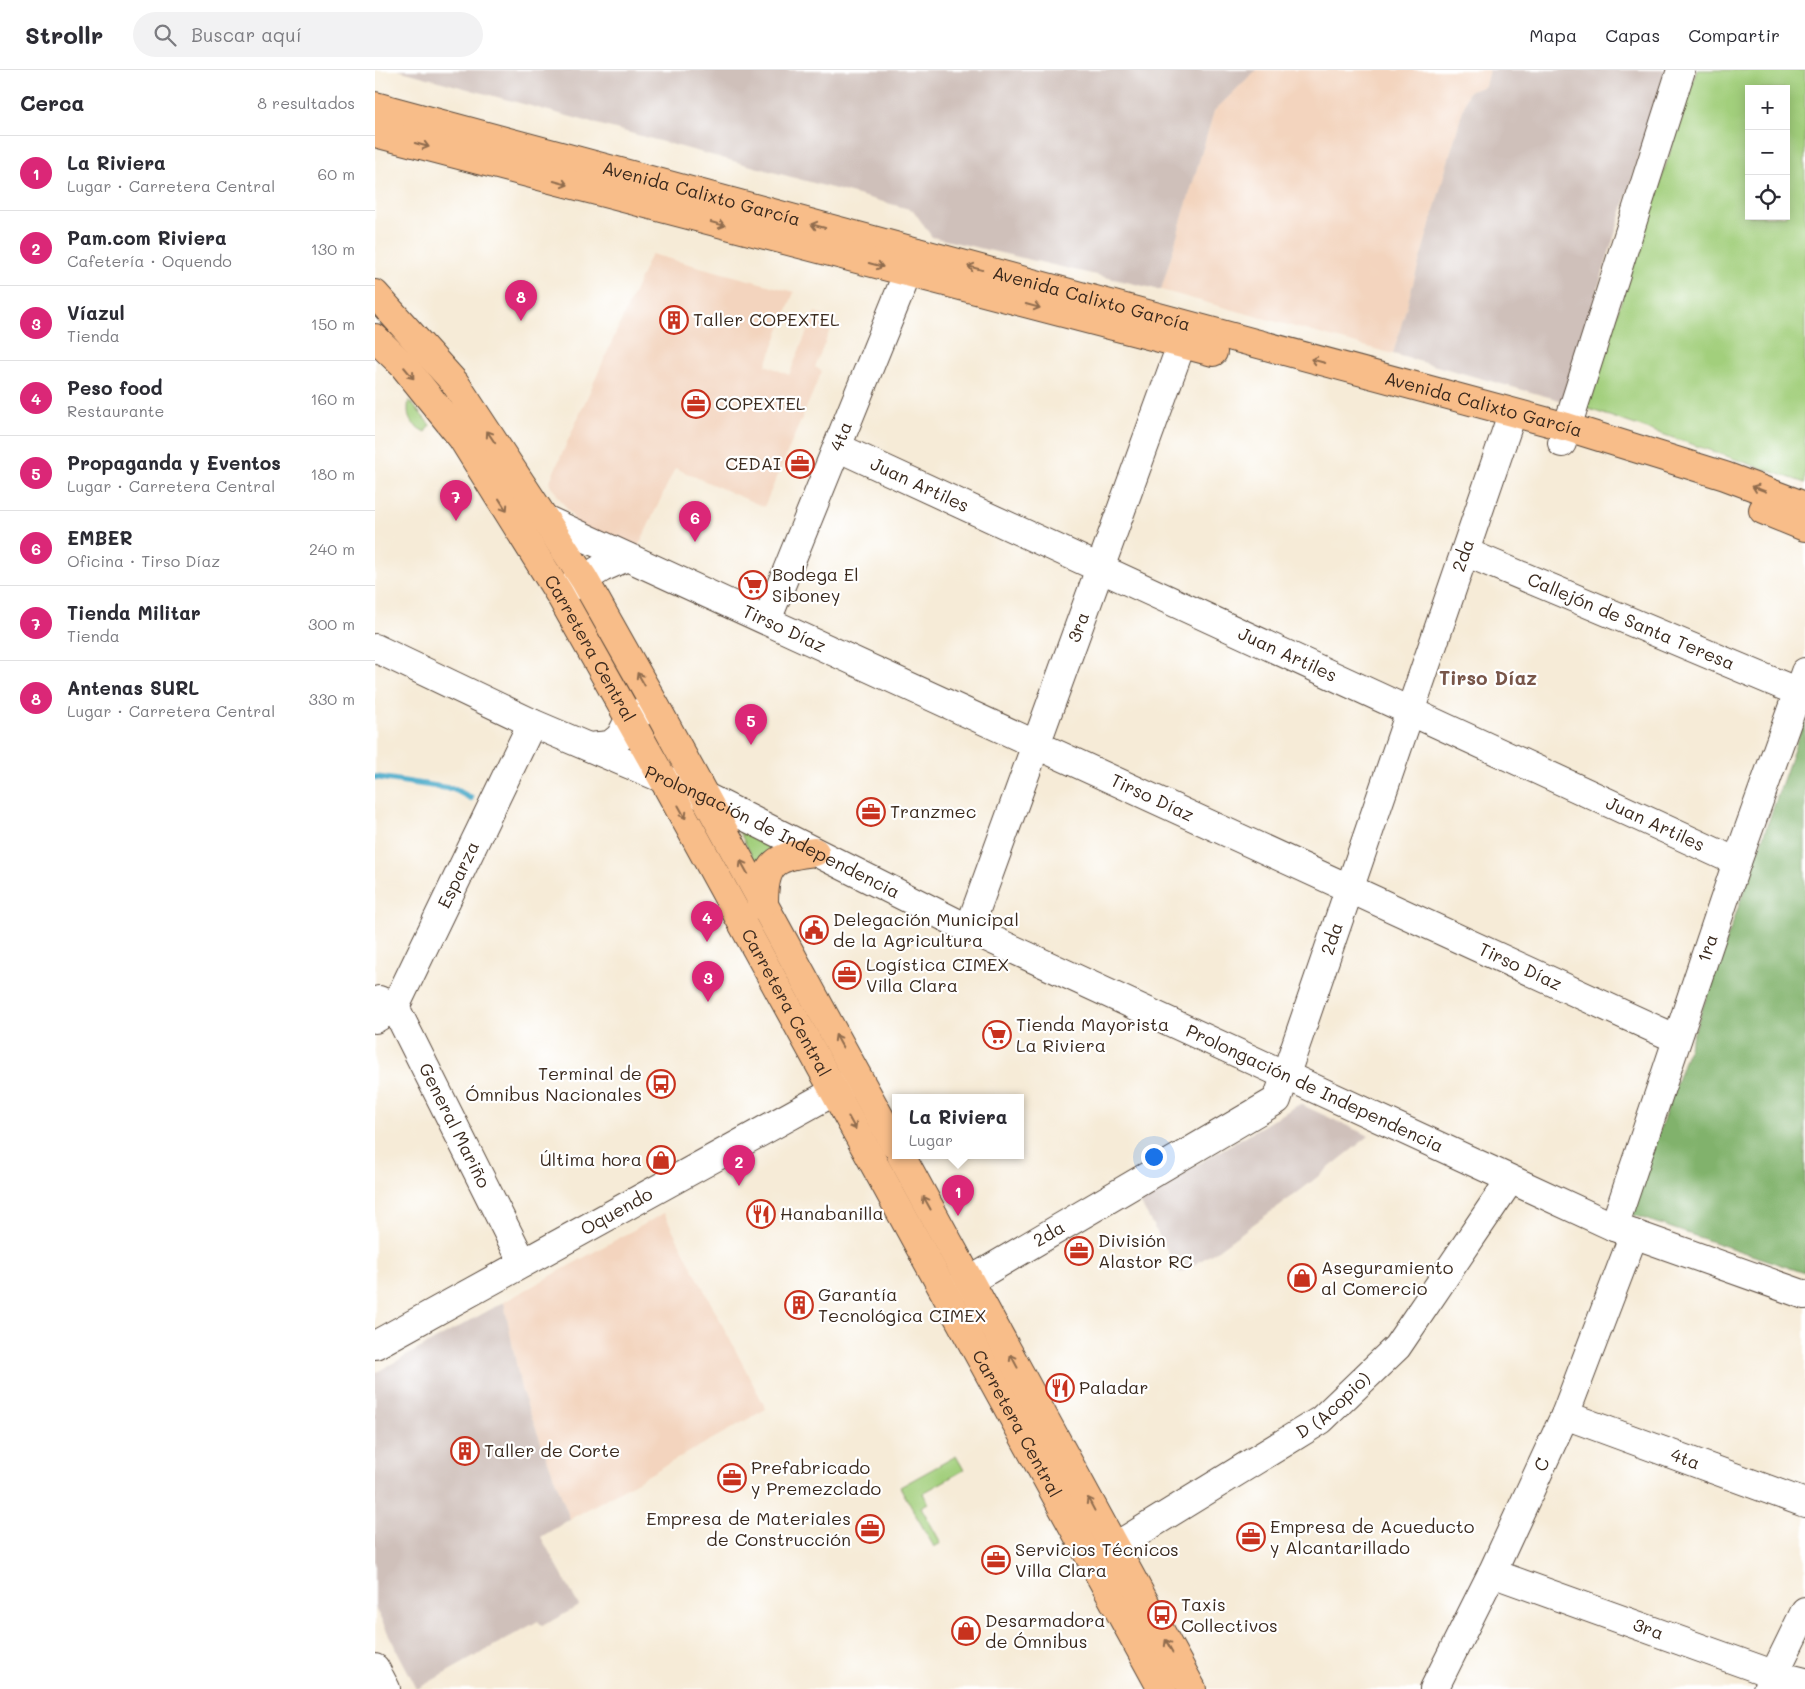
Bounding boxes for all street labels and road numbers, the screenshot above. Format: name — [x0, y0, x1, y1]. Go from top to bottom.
street label: Avenida Calixto García — [600, 155, 803, 231]
street label: Avenida Calixto García — [990, 260, 1193, 336]
street label: Avenida Calixto García — [1382, 365, 1586, 442]
street label: 4ta — [824, 418, 857, 454]
street label: Juan Artiles — [867, 451, 973, 517]
street label: 2da — [1446, 536, 1479, 575]
street label: Callejón de Santa Teresa — [1524, 567, 1739, 675]
street label: Carretera Central — [539, 570, 642, 726]
street label: Tirso Díaz — [739, 599, 830, 658]
street label: 3ra — [1061, 608, 1094, 646]
street label: Juan Artiles — [1235, 621, 1341, 687]
street label: Prolongación de Independencia — [641, 759, 904, 903]
street label: Tirso Díaz — [1107, 768, 1198, 827]
street label: Juan Artiles — [1602, 790, 1709, 856]
street label: Esparza — [431, 837, 484, 912]
street label: 2da — [1315, 919, 1348, 958]
street label: Carretera Central — [736, 924, 837, 1081]
street label: 1ra — [1691, 931, 1723, 965]
street label: Tirso Díaz — [1475, 937, 1566, 996]
street label: Prolongación de Independencia — [1182, 1018, 1448, 1158]
street label: General Mariño — [414, 1058, 497, 1192]
street label: Oquendo — [576, 1181, 657, 1240]
street label: 2da — [1028, 1215, 1069, 1252]
street label: Carretera Central — [967, 1345, 1068, 1501]
street label: D (Acopio) — [1291, 1366, 1375, 1444]
street label: 4ta — [1667, 1442, 1704, 1475]
street label: C — [1528, 1453, 1555, 1475]
street label: 3ra — [1630, 1612, 1667, 1645]

